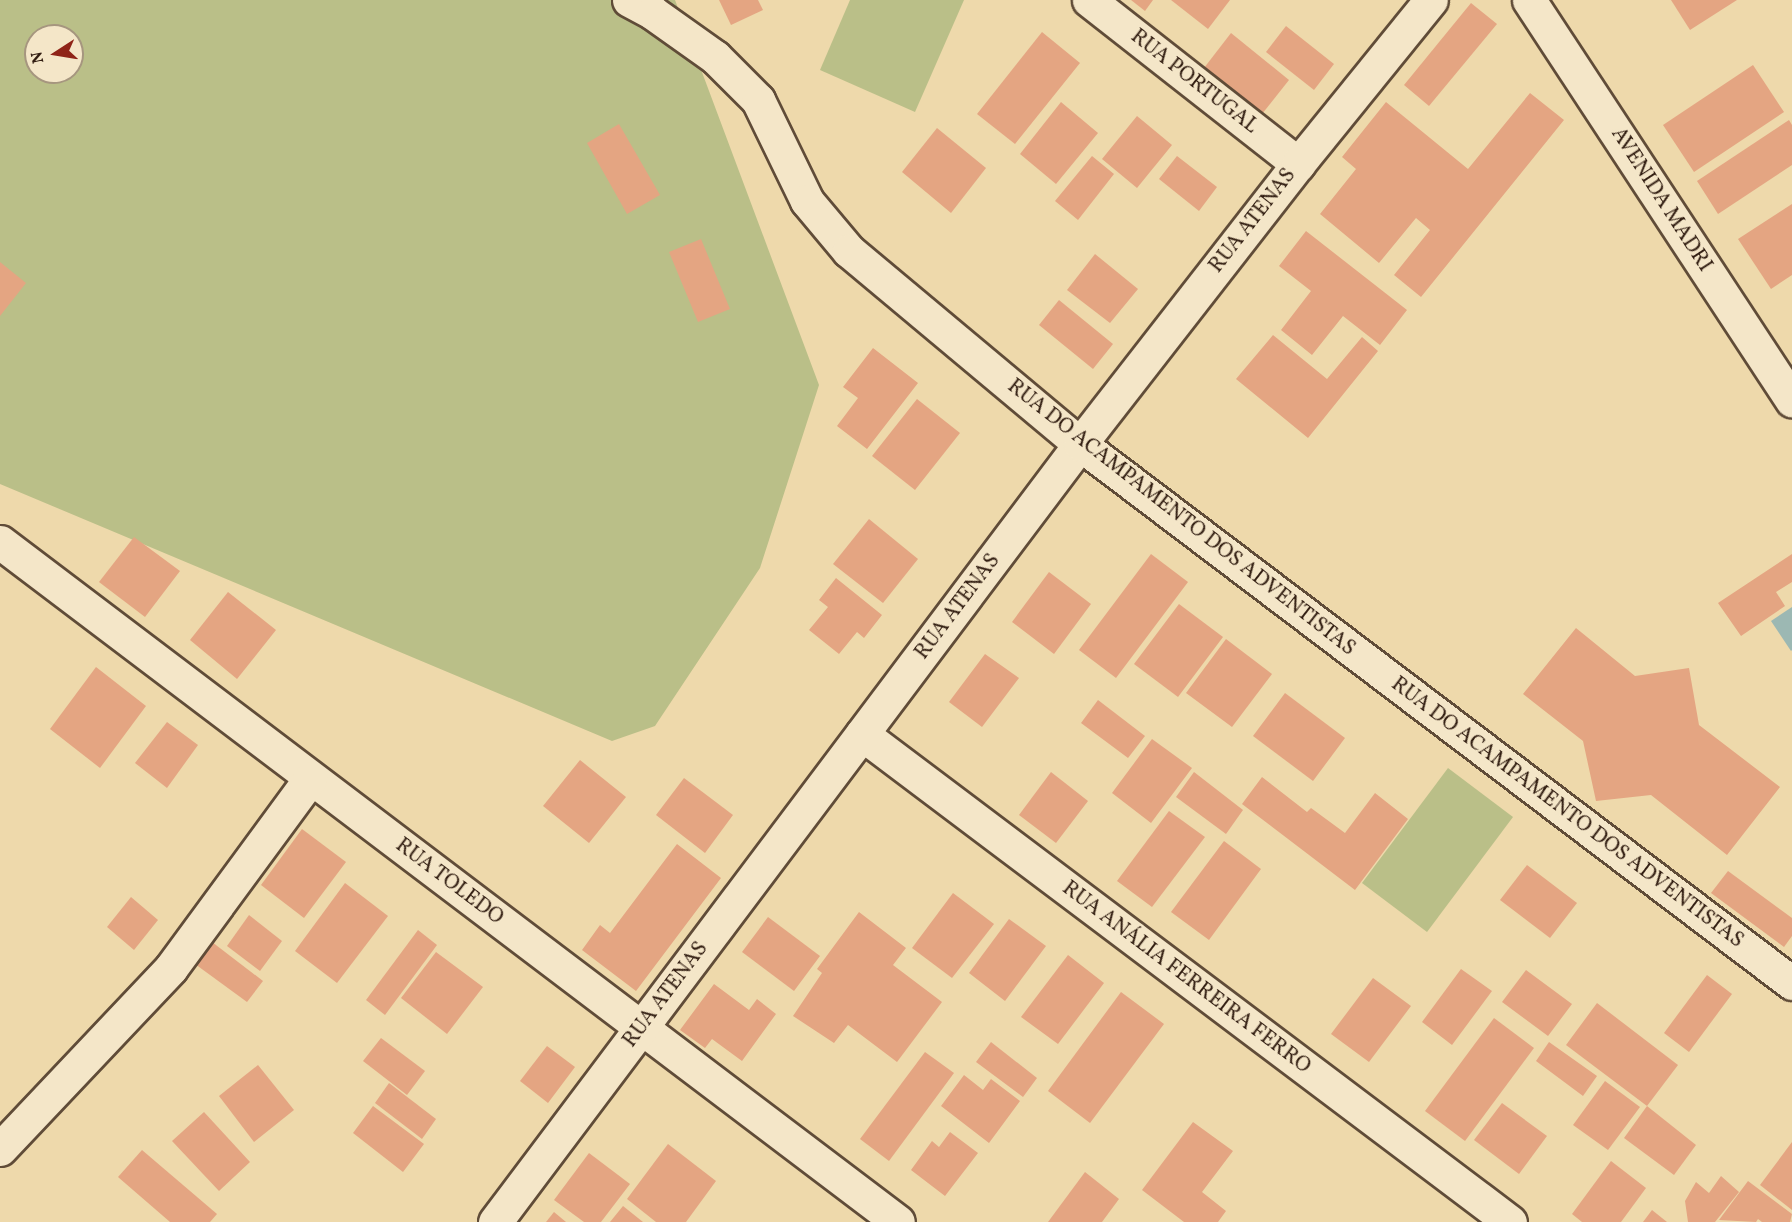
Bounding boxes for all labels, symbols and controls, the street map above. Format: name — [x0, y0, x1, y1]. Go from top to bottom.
north arrow — [24, 24, 84, 84]
street label: RUA PORTUGAL — [1125, 24, 1263, 140]
text: N — [26, 49, 50, 65]
street label: AVENIDA MADRI — [1605, 123, 1717, 277]
street label: RUA ATENAS — [1204, 164, 1302, 278]
street label: RUA DO ACAMPAMENTO DOS ADVENTISTAS — [1002, 374, 1360, 662]
street label: RUA ATENAS — [910, 549, 1006, 665]
street label: RUA DO ACAMPAMENTO DOS ADVENTISTAS — [1386, 672, 1748, 954]
street label: RUA TOLEDO — [390, 833, 508, 931]
street label: RUA ANÁLIA FERREIRA FERRO — [1057, 876, 1315, 1080]
street label: RUA ATENAS — [618, 937, 714, 1053]

